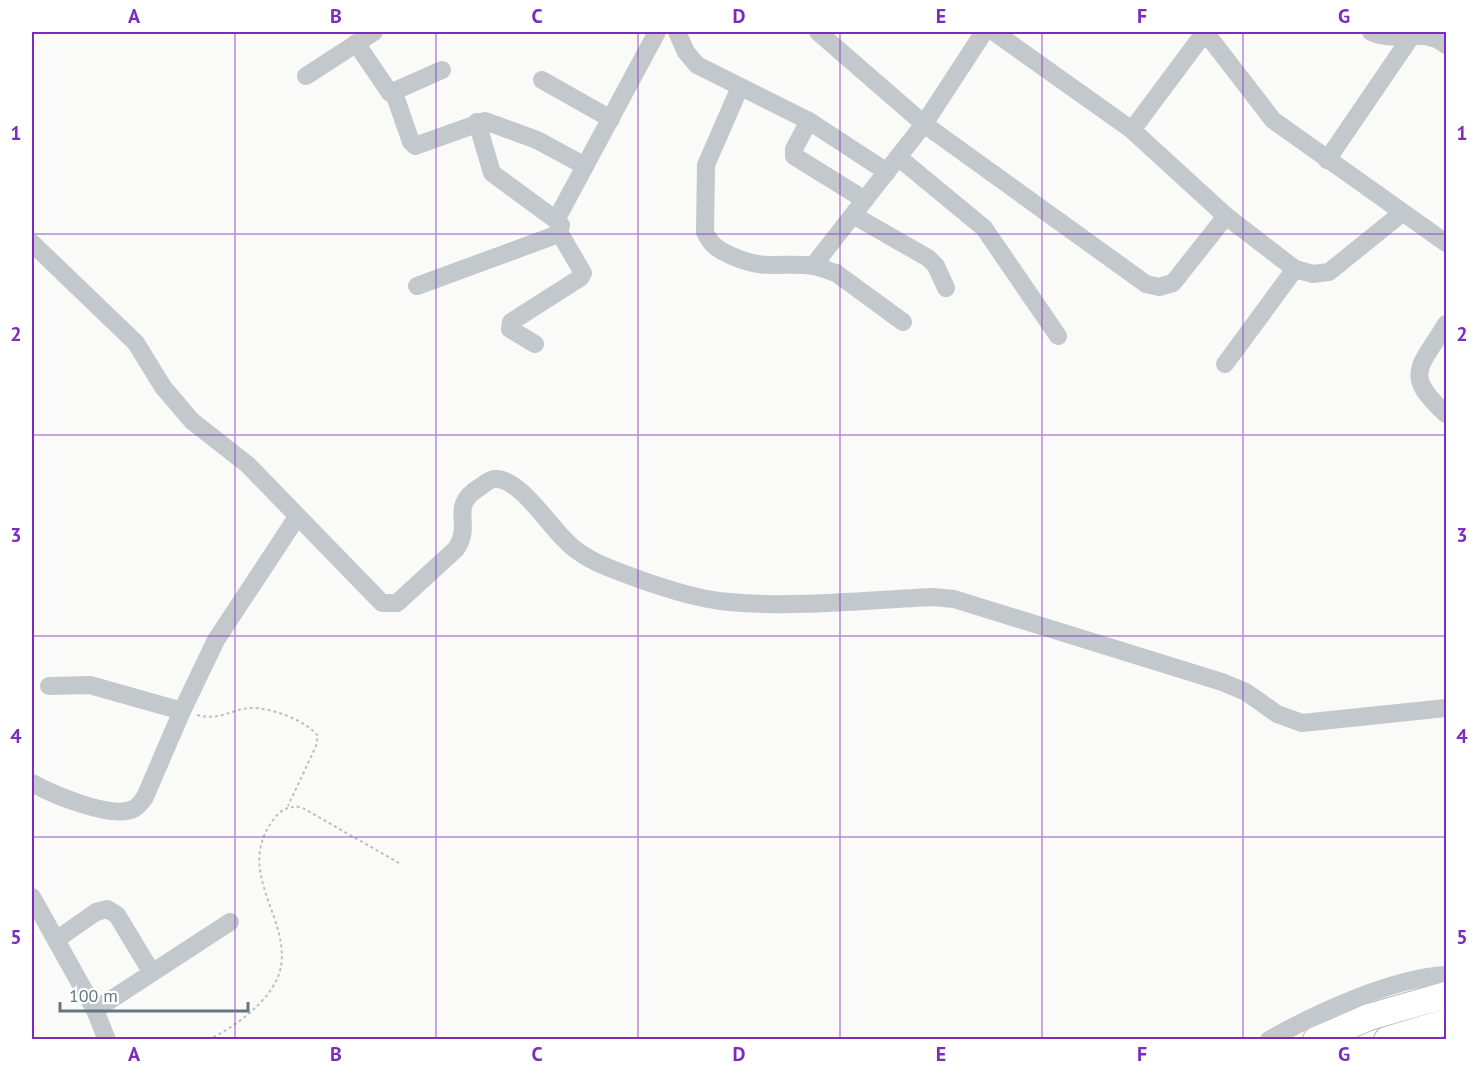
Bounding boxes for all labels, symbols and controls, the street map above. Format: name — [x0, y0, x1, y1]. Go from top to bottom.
text: A — [128, 3, 141, 29]
text: B — [330, 3, 342, 29]
text: C — [531, 3, 543, 29]
text: D — [733, 3, 746, 29]
text: E — [936, 3, 946, 29]
text: F — [1137, 3, 1147, 29]
text: G — [1338, 3, 1350, 29]
text: 1 — [10, 120, 22, 146]
text: 1 — [1456, 120, 1468, 146]
text: 2 — [10, 321, 22, 347]
text: 2 — [1456, 321, 1468, 347]
text: 3 — [10, 522, 22, 548]
text: 3 — [1456, 522, 1468, 548]
text: 4 — [10, 723, 22, 749]
text: 4 — [1456, 723, 1468, 749]
text: 5 — [10, 924, 22, 950]
text: 5 — [1456, 924, 1468, 950]
scale bar — [60, 975, 248, 1013]
text: 100 m — [69, 984, 118, 1007]
text: A — [128, 1041, 141, 1067]
text: B — [330, 1041, 342, 1067]
text: C — [531, 1041, 543, 1067]
text: D — [733, 1041, 746, 1067]
text: E — [936, 1041, 946, 1067]
text: F — [1137, 1041, 1147, 1067]
text: G — [1338, 1041, 1350, 1067]

